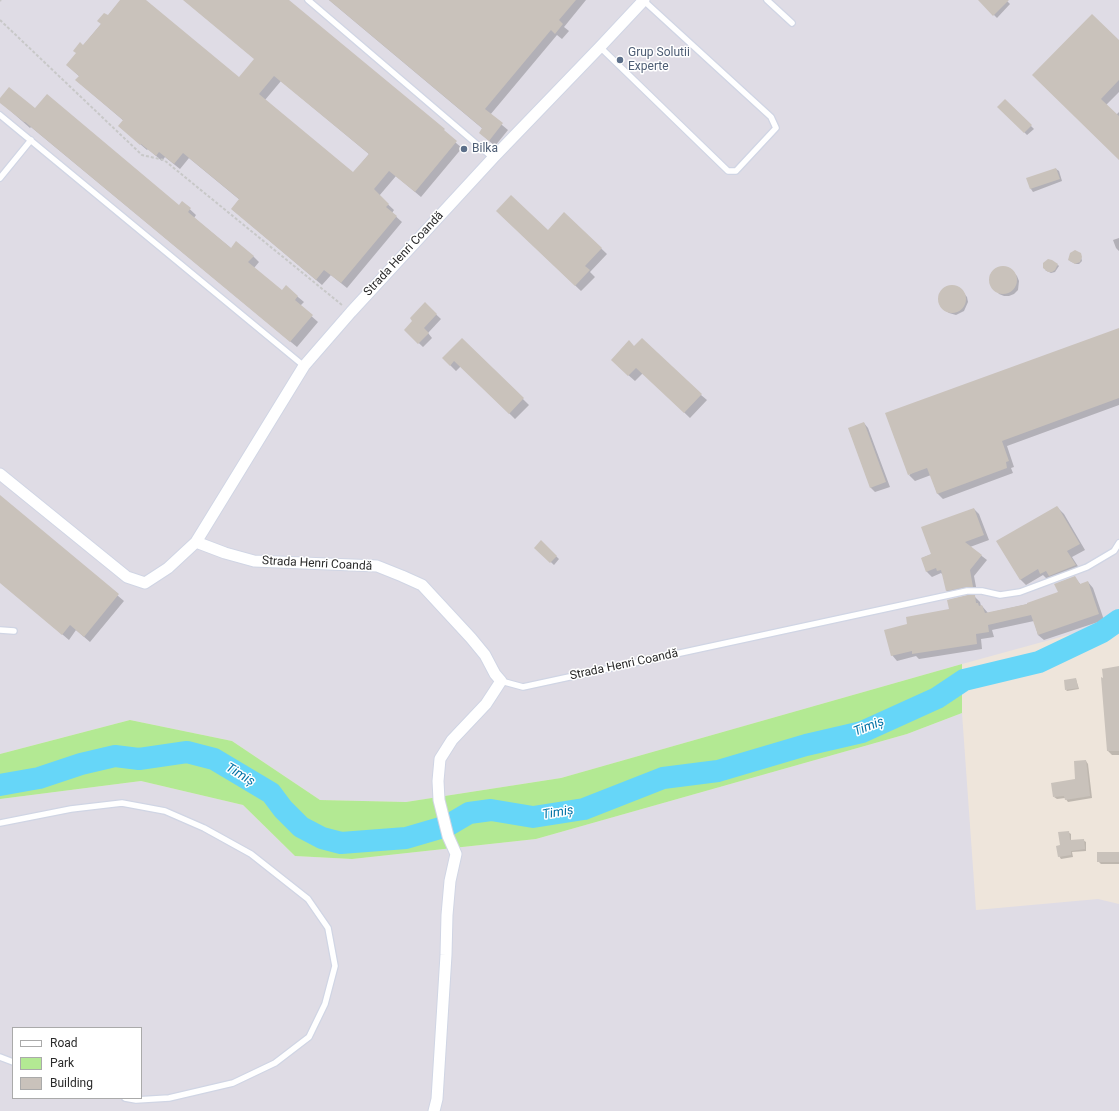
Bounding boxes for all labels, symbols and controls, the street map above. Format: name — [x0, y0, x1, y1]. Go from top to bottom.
place label: Grup Solutii Experte — [628, 46, 690, 74]
marker: Grup Solutii Experte — [615, 55, 625, 65]
place label: Bilka — [472, 142, 498, 156]
marker: Bilka — [459, 144, 469, 154]
street label: Strada Henri Coandă — [361, 209, 447, 299]
street label: Strada Henri Coandă — [262, 554, 372, 574]
street label: Strada Henri Coandă — [569, 646, 679, 684]
water label: Timiș — [852, 714, 886, 740]
water label: Timiș — [223, 760, 257, 790]
water label: Timiș — [541, 803, 575, 823]
legend — [12, 1027, 142, 1099]
text: Road — [50, 1036, 78, 1050]
text: Park — [50, 1056, 74, 1070]
text: Building — [50, 1076, 93, 1090]

